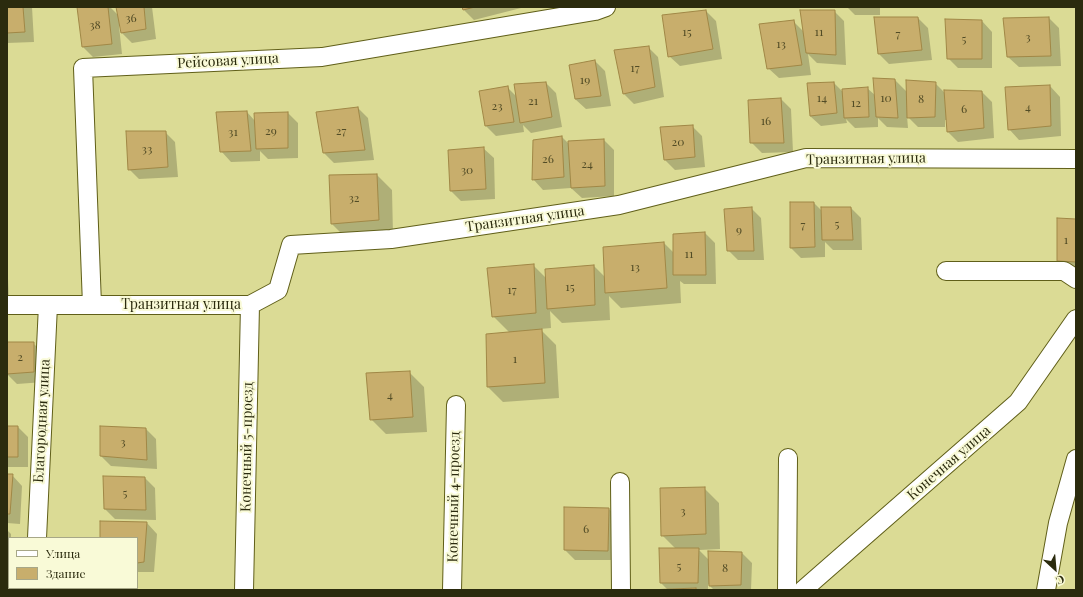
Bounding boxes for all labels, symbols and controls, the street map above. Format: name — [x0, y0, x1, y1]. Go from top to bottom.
house number: 36 — [125, 11, 137, 25]
house number: 38 — [89, 18, 101, 32]
house number: 15 — [682, 25, 692, 39]
house number: 11 — [815, 25, 823, 39]
house number: 7 — [896, 27, 900, 41]
house number: 3 — [1025, 30, 1031, 44]
house number: 5 — [962, 32, 966, 46]
house number: 13 — [776, 37, 786, 51]
street label: Рейсовая улица — [177, 50, 279, 72]
house number: 17 — [630, 61, 640, 75]
house number: 19 — [580, 73, 590, 87]
house number: 14 — [817, 91, 827, 105]
house number: 10 — [880, 91, 892, 105]
house number: 8 — [918, 92, 924, 106]
house number: 21 — [528, 94, 538, 108]
house number: 12 — [851, 96, 861, 110]
house number: 23 — [491, 99, 503, 113]
house number: 4 — [1025, 100, 1031, 114]
house number: 6 — [961, 102, 967, 116]
house number: 16 — [761, 114, 771, 128]
house number: 29 — [265, 124, 277, 138]
house number: 27 — [336, 124, 346, 138]
house number: 31 — [228, 125, 238, 139]
house number: 20 — [672, 135, 684, 149]
house number: 33 — [142, 142, 152, 156]
street label: Транзитная улица — [806, 150, 926, 168]
house number: 26 — [542, 152, 554, 166]
house number: 24 — [581, 157, 593, 171]
house number: 30 — [461, 163, 473, 177]
house number: 32 — [348, 191, 360, 205]
street label: Транзитная улица — [465, 202, 585, 236]
house number: 5 — [835, 217, 839, 231]
house number: 7 — [801, 218, 805, 232]
house number: 9 — [736, 223, 742, 237]
house number: 1 — [1064, 233, 1068, 247]
house number: 11 — [685, 247, 693, 261]
house number: 13 — [630, 260, 640, 274]
house number: 15 — [565, 280, 575, 294]
house number: 17 — [507, 283, 517, 297]
street label: Транзитная улица — [121, 297, 241, 313]
house number: 2 — [17, 350, 23, 364]
house number: 1 — [513, 352, 517, 366]
street label: Благородная улица — [30, 359, 54, 483]
street label: Конечный 5-проезд — [237, 382, 257, 512]
house number: 4 — [387, 388, 393, 402]
street label: Конечная улица — [904, 422, 994, 504]
street label: Конечный 4-проезд — [444, 431, 464, 563]
house number: 3 — [120, 435, 126, 449]
house number: 5 — [123, 486, 127, 500]
house number: 3 — [680, 504, 686, 518]
house number: 6 — [583, 522, 589, 536]
legend — [8, 537, 138, 589]
text: Улица — [46, 545, 80, 561]
north arrow — [1035, 549, 1075, 589]
house number: 5 — [677, 559, 681, 573]
house number: 8 — [722, 561, 728, 575]
text: Здание — [46, 565, 86, 581]
text: С — [1054, 572, 1067, 589]

